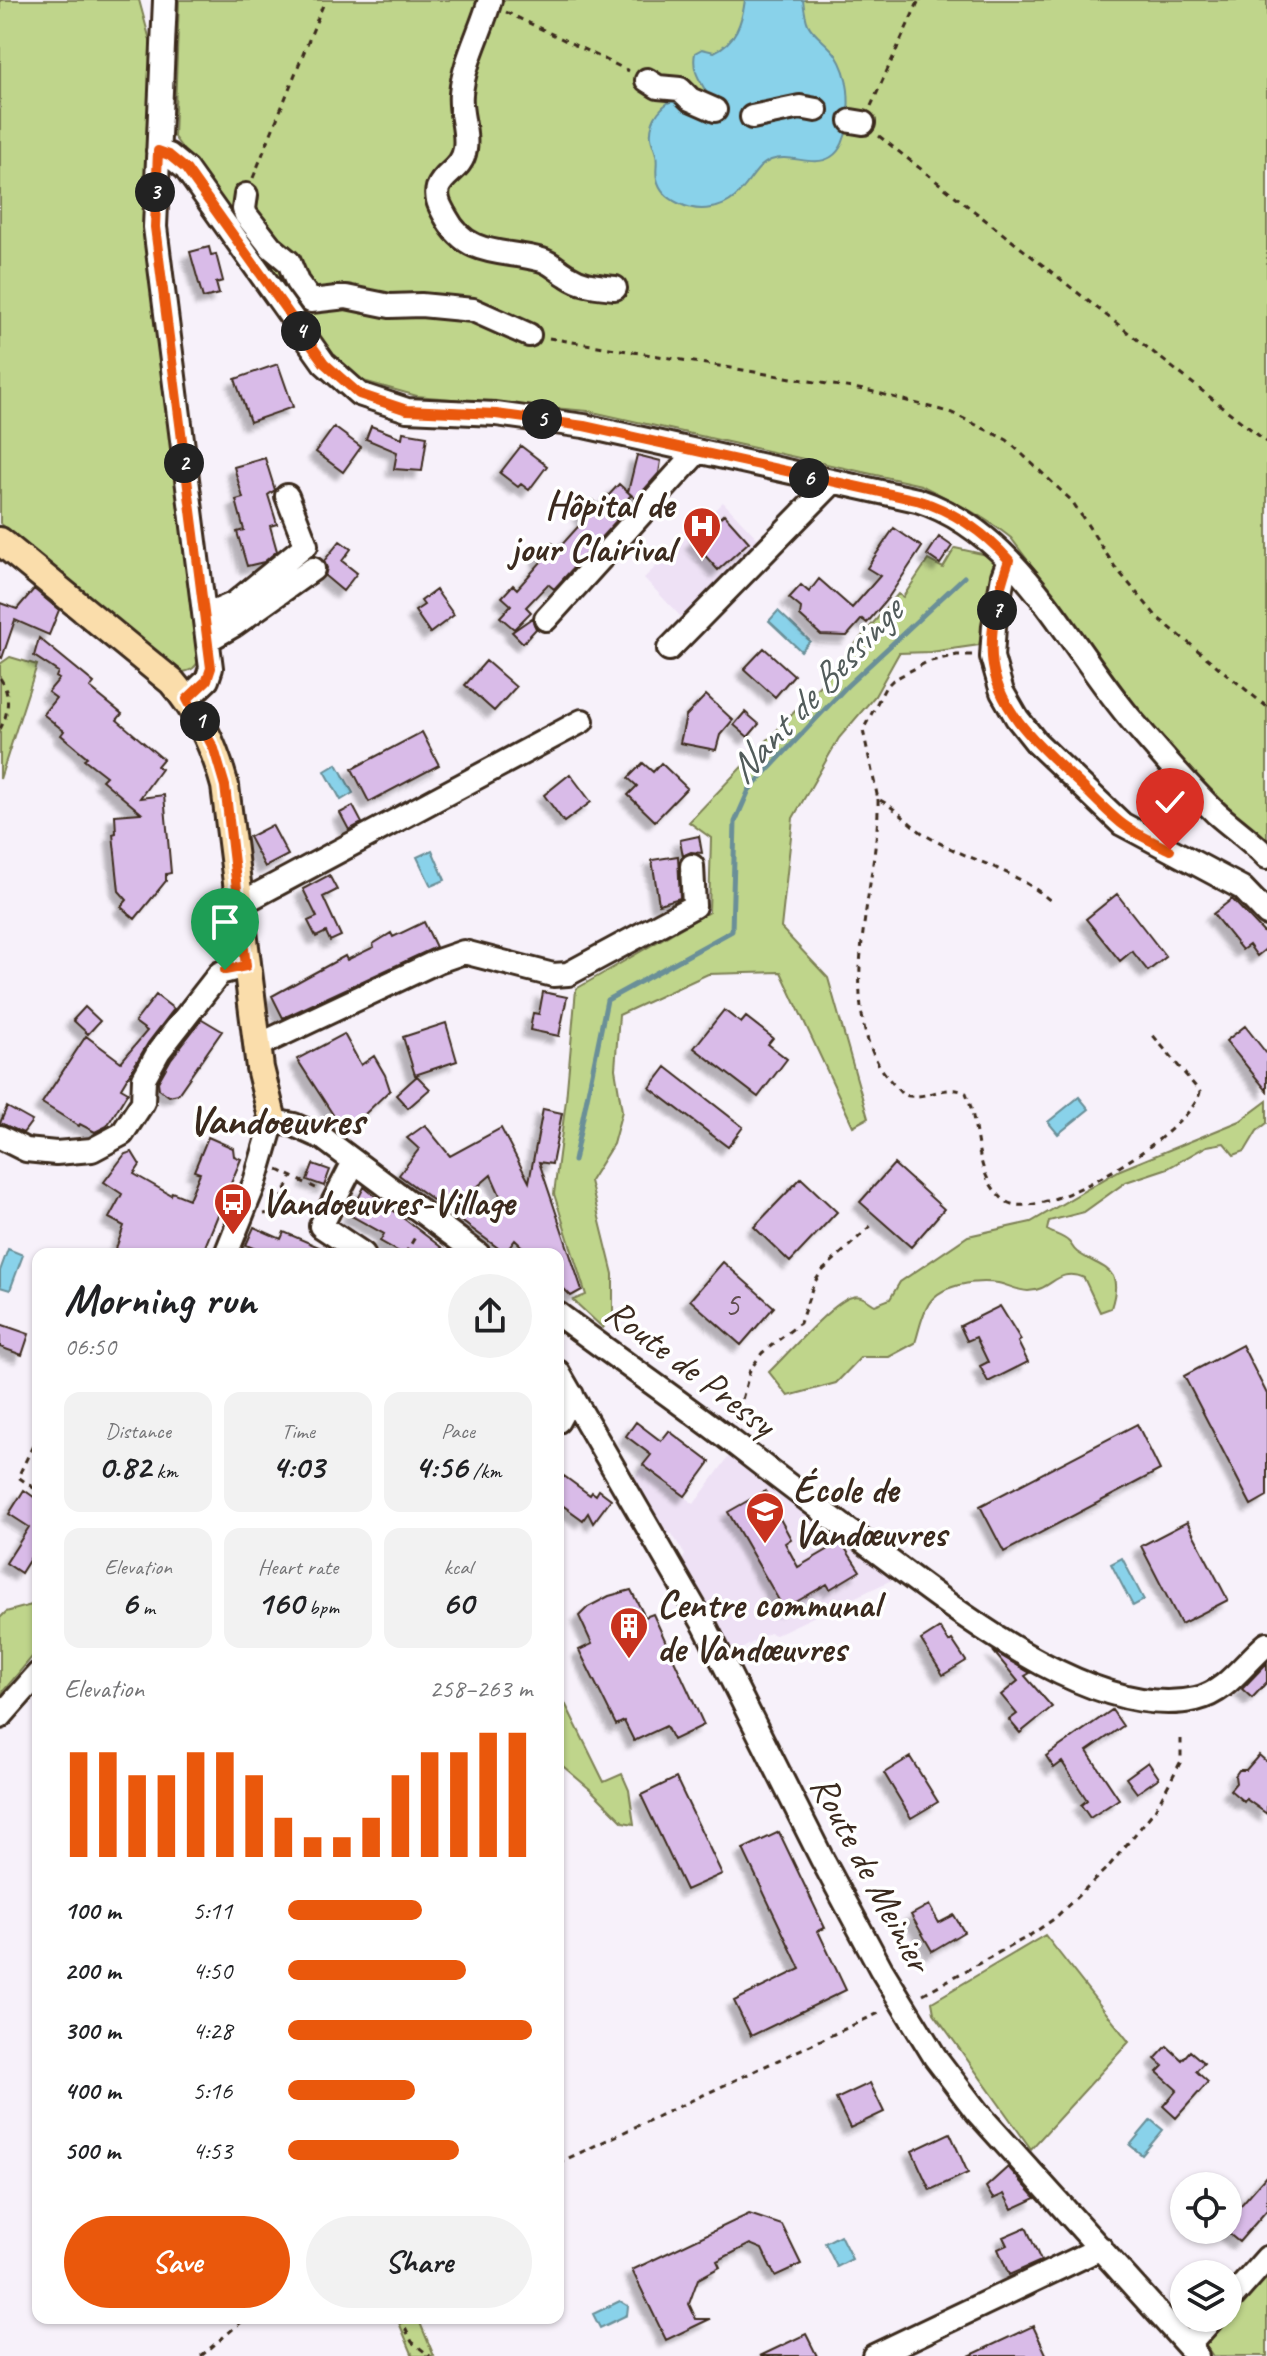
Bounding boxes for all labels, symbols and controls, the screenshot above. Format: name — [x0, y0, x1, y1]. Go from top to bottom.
pin: 3 — [135, 172, 175, 212]
text: 3 — [150, 178, 160, 206]
pin: 4 — [281, 311, 321, 351]
text: 4 — [296, 317, 306, 345]
pin: 5 — [522, 399, 562, 439]
text: 5 — [537, 405, 547, 433]
pin: 2 — [164, 443, 204, 483]
text: 2 — [179, 449, 189, 477]
pin: 6 — [789, 458, 829, 498]
text: 6 — [804, 464, 814, 492]
place label: Hôpital de jour Clairival — [507, 481, 681, 572]
hospital icon: Hôpital de jour Clairival — [681, 505, 723, 560]
water label: Nant de Bessinge — [716, 583, 917, 793]
pin: 7 — [977, 590, 1017, 630]
text: 7 — [992, 596, 1002, 624]
pin: 1 — [180, 701, 220, 741]
text: 1 — [195, 707, 205, 735]
pin — [1136, 768, 1204, 850]
icon: check — [1148, 780, 1192, 824]
pin — [191, 888, 259, 970]
icon: arrive — [203, 900, 247, 944]
district label: Vandoeuvres — [188, 1094, 368, 1147]
place label: Vandoeuvres-Village — [261, 1179, 518, 1226]
bus stop icon: Vandoeuvres-Village — [212, 1181, 254, 1236]
text: Morning run — [64, 1272, 256, 1327]
button: share — [448, 1274, 532, 1358]
house number: 5 — [724, 1283, 741, 1326]
street label: Route de Pressy — [596, 1288, 787, 1448]
text: 06:50 — [64, 1330, 116, 1363]
text: Distance — [105, 1417, 171, 1445]
text: Time — [281, 1417, 315, 1445]
text: Pace — [441, 1417, 475, 1445]
text: 0.82 — [98, 1445, 151, 1488]
text: 4:03 — [272, 1445, 324, 1488]
text: 4:56 — [415, 1445, 467, 1488]
text: km — [151, 1457, 178, 1485]
text: /km — [467, 1457, 501, 1485]
place label: École de Vandœuvres — [793, 1466, 950, 1557]
school or university icon: École de Vandœuvres — [744, 1490, 786, 1545]
text: Elevation — [104, 1553, 172, 1581]
text: Heart rate — [258, 1553, 338, 1581]
text: kcal — [443, 1553, 473, 1581]
text: 6 — [121, 1581, 137, 1624]
text: 160 — [257, 1581, 304, 1624]
text: 60 — [442, 1581, 474, 1624]
place label: Centre communal de Vandœuvres — [657, 1581, 887, 1672]
text: m — [137, 1593, 155, 1621]
text: bpm — [304, 1593, 339, 1621]
building icon: Centre communal de Vandœuvres — [608, 1605, 650, 1660]
text: Elevation — [64, 1672, 144, 1705]
text: 258–263 m — [429, 1672, 532, 1705]
street label: Route de Meinier — [800, 1767, 945, 1983]
text: 100 m — [64, 1894, 120, 1927]
text: 5:11 — [192, 1894, 232, 1927]
text: 200 m — [64, 1954, 120, 1987]
text: 4:50 — [192, 1954, 232, 1987]
text: 300 m — [64, 2014, 120, 2047]
text: 4:28 — [192, 2014, 232, 2047]
text: 400 m — [64, 2074, 120, 2107]
text: 5:16 — [192, 2074, 232, 2107]
text: 500 m — [64, 2134, 120, 2167]
text: 4:53 — [192, 2134, 232, 2167]
map controls — [1170, 2172, 1242, 2332]
button: locate — [1170, 2172, 1242, 2244]
button: Save — [64, 2216, 290, 2308]
button: Share — [306, 2216, 532, 2308]
button: layers — [1170, 2260, 1242, 2332]

